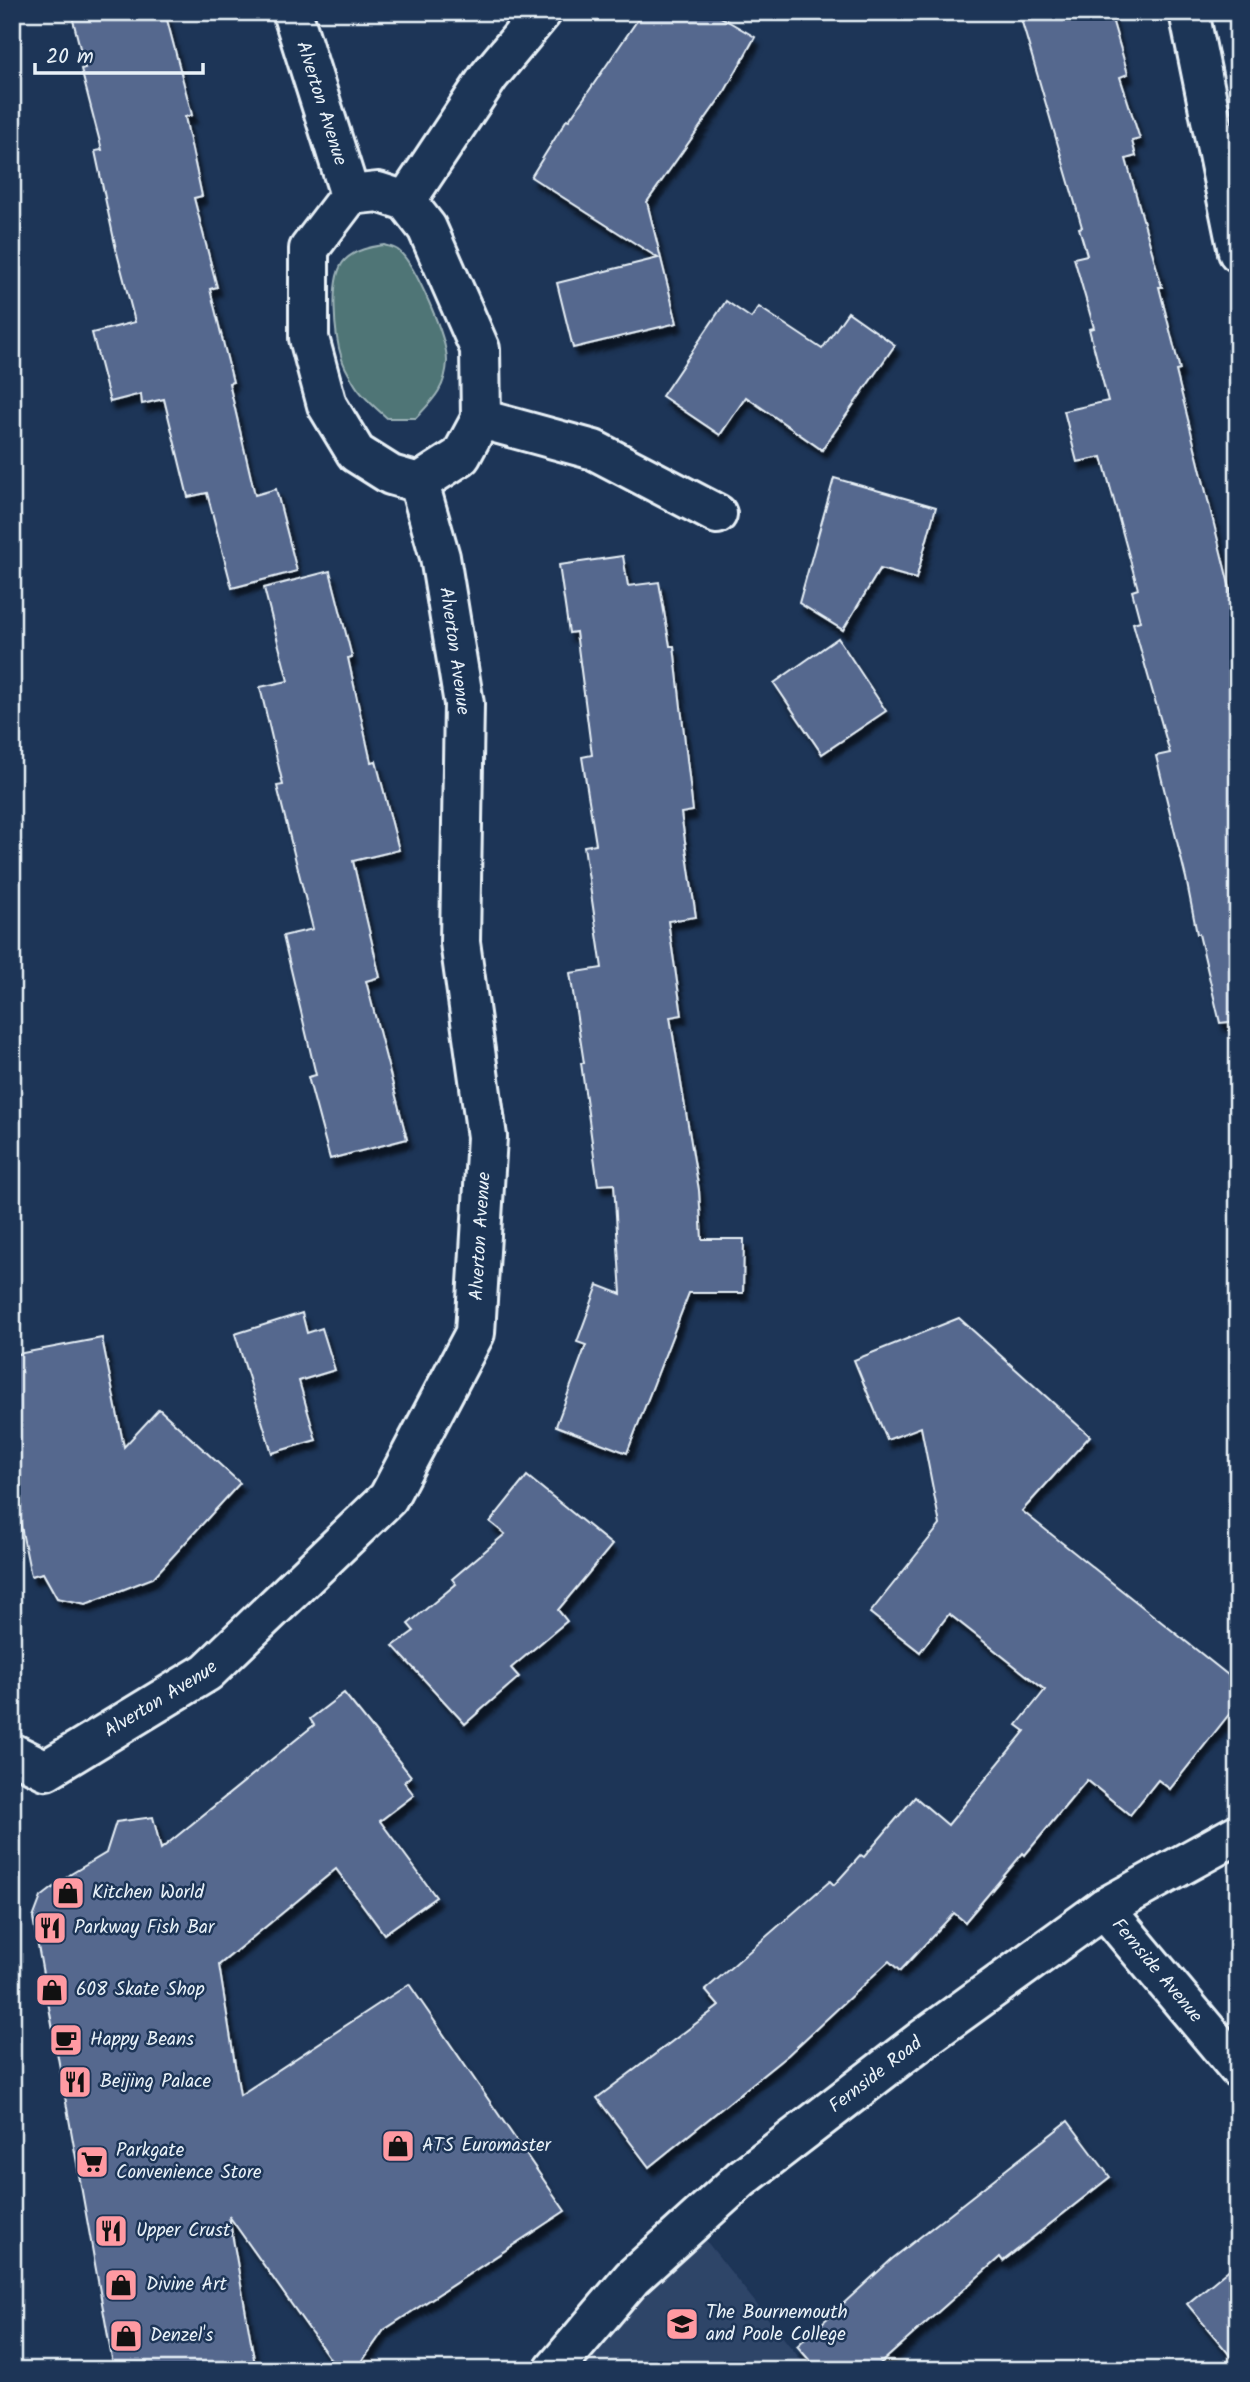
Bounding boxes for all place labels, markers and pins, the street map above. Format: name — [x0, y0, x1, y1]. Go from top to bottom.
shop icon: Kitchen World — [49, 1874, 87, 1912]
place label: Kitchen World — [92, 1878, 204, 1908]
restaurant icon: Parkway Fish Bar — [31, 1909, 69, 1947]
place label: Parkway Fish Bar — [74, 1913, 216, 1943]
shop icon: 608 Skate Shop — [33, 1971, 71, 2009]
place label: 608 Skate Shop — [76, 1975, 205, 2005]
cafe icon: Happy Beans — [47, 2021, 85, 2059]
place label: Happy Beans — [90, 2025, 194, 2055]
restaurant icon: Beijing Palace — [56, 2063, 94, 2101]
place label: Beijing Palace — [100, 2067, 212, 2097]
shop icon: ATS Euromaster — [379, 2127, 417, 2165]
place label: ATS Euromaster — [422, 2131, 553, 2161]
place label: Parkgate Convenience Store — [116, 2136, 262, 2188]
supermarket icon: Parkgate Convenience Store — [73, 2143, 111, 2181]
restaurant icon: Upper Crust — [92, 2212, 130, 2250]
place label: Upper Crust — [136, 2216, 231, 2246]
shop icon: Divine Art — [102, 2266, 140, 2304]
place label: Divine Art — [146, 2270, 227, 2300]
place label: The Bournemouth and Poole College — [706, 2298, 848, 2350]
school or university icon: The Bournemouth and Poole College — [663, 2305, 701, 2343]
shop icon: Denzel's — [107, 2317, 145, 2355]
place label: Denzel's — [150, 2321, 213, 2351]

